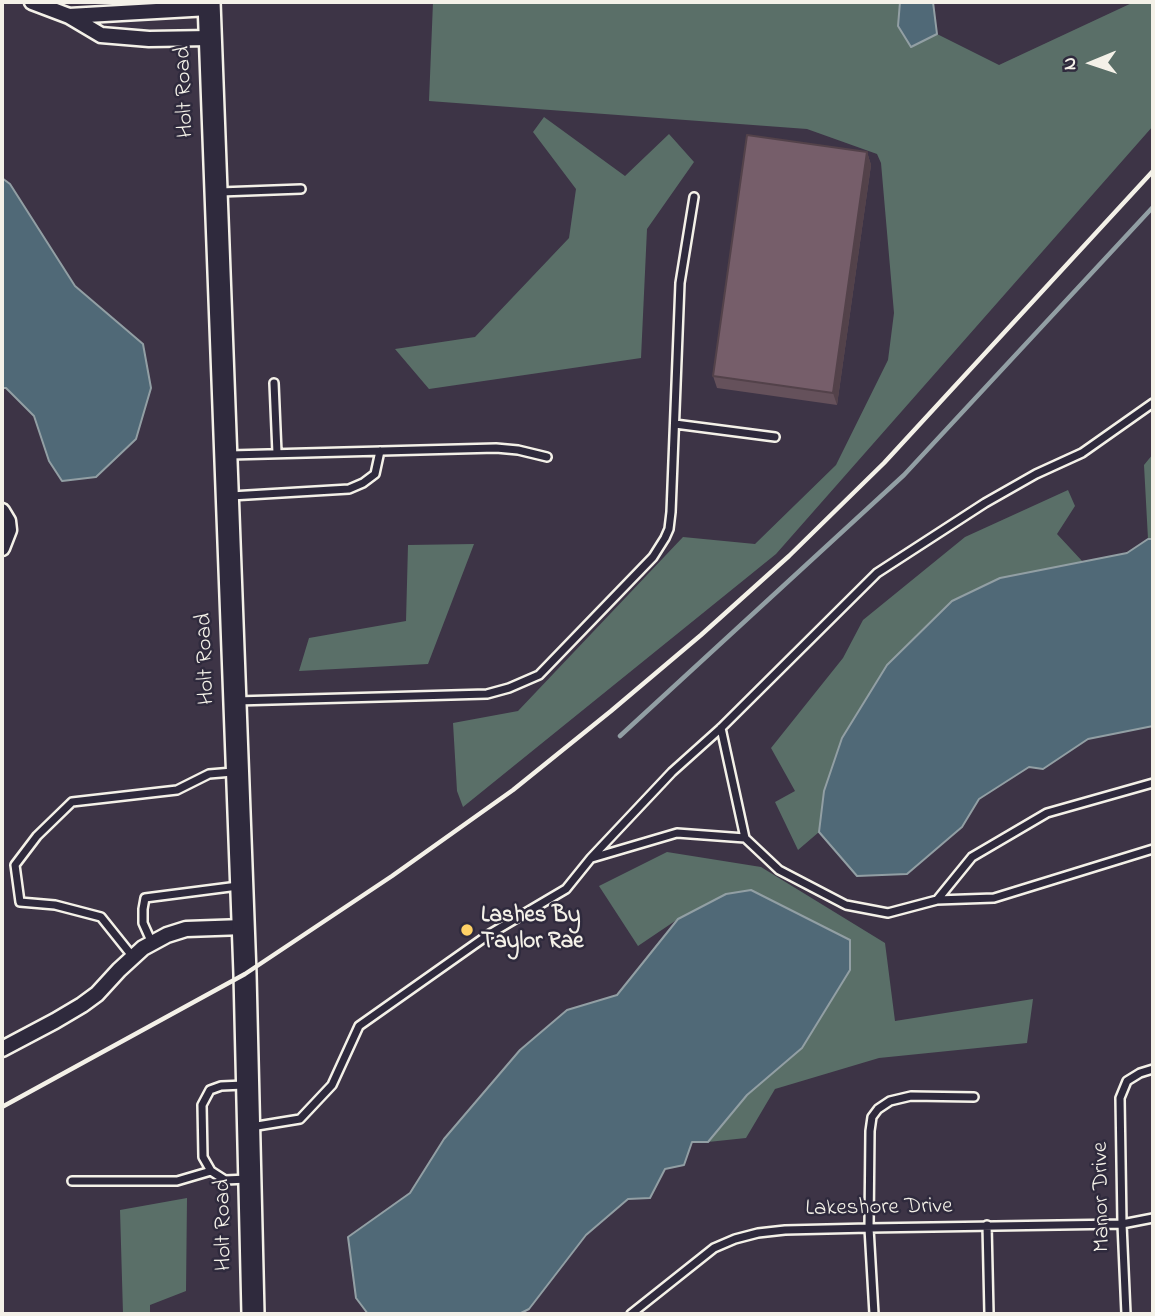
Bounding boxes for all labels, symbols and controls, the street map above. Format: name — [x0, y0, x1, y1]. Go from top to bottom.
north arrow — [1057, 28, 1127, 98]
street label: Holt Road — [171, 46, 201, 138]
text: N — [1057, 57, 1084, 71]
street label: Holt Road — [192, 613, 222, 705]
place label: Lashes By Taylor Rae — [481, 903, 584, 957]
marker: Lashes By Taylor Rae — [459, 922, 475, 938]
street label: Manor Drive — [1088, 1141, 1118, 1253]
street label: Holt Road — [210, 1179, 240, 1271]
street label: Lakeshore Drive — [805, 1194, 953, 1224]

